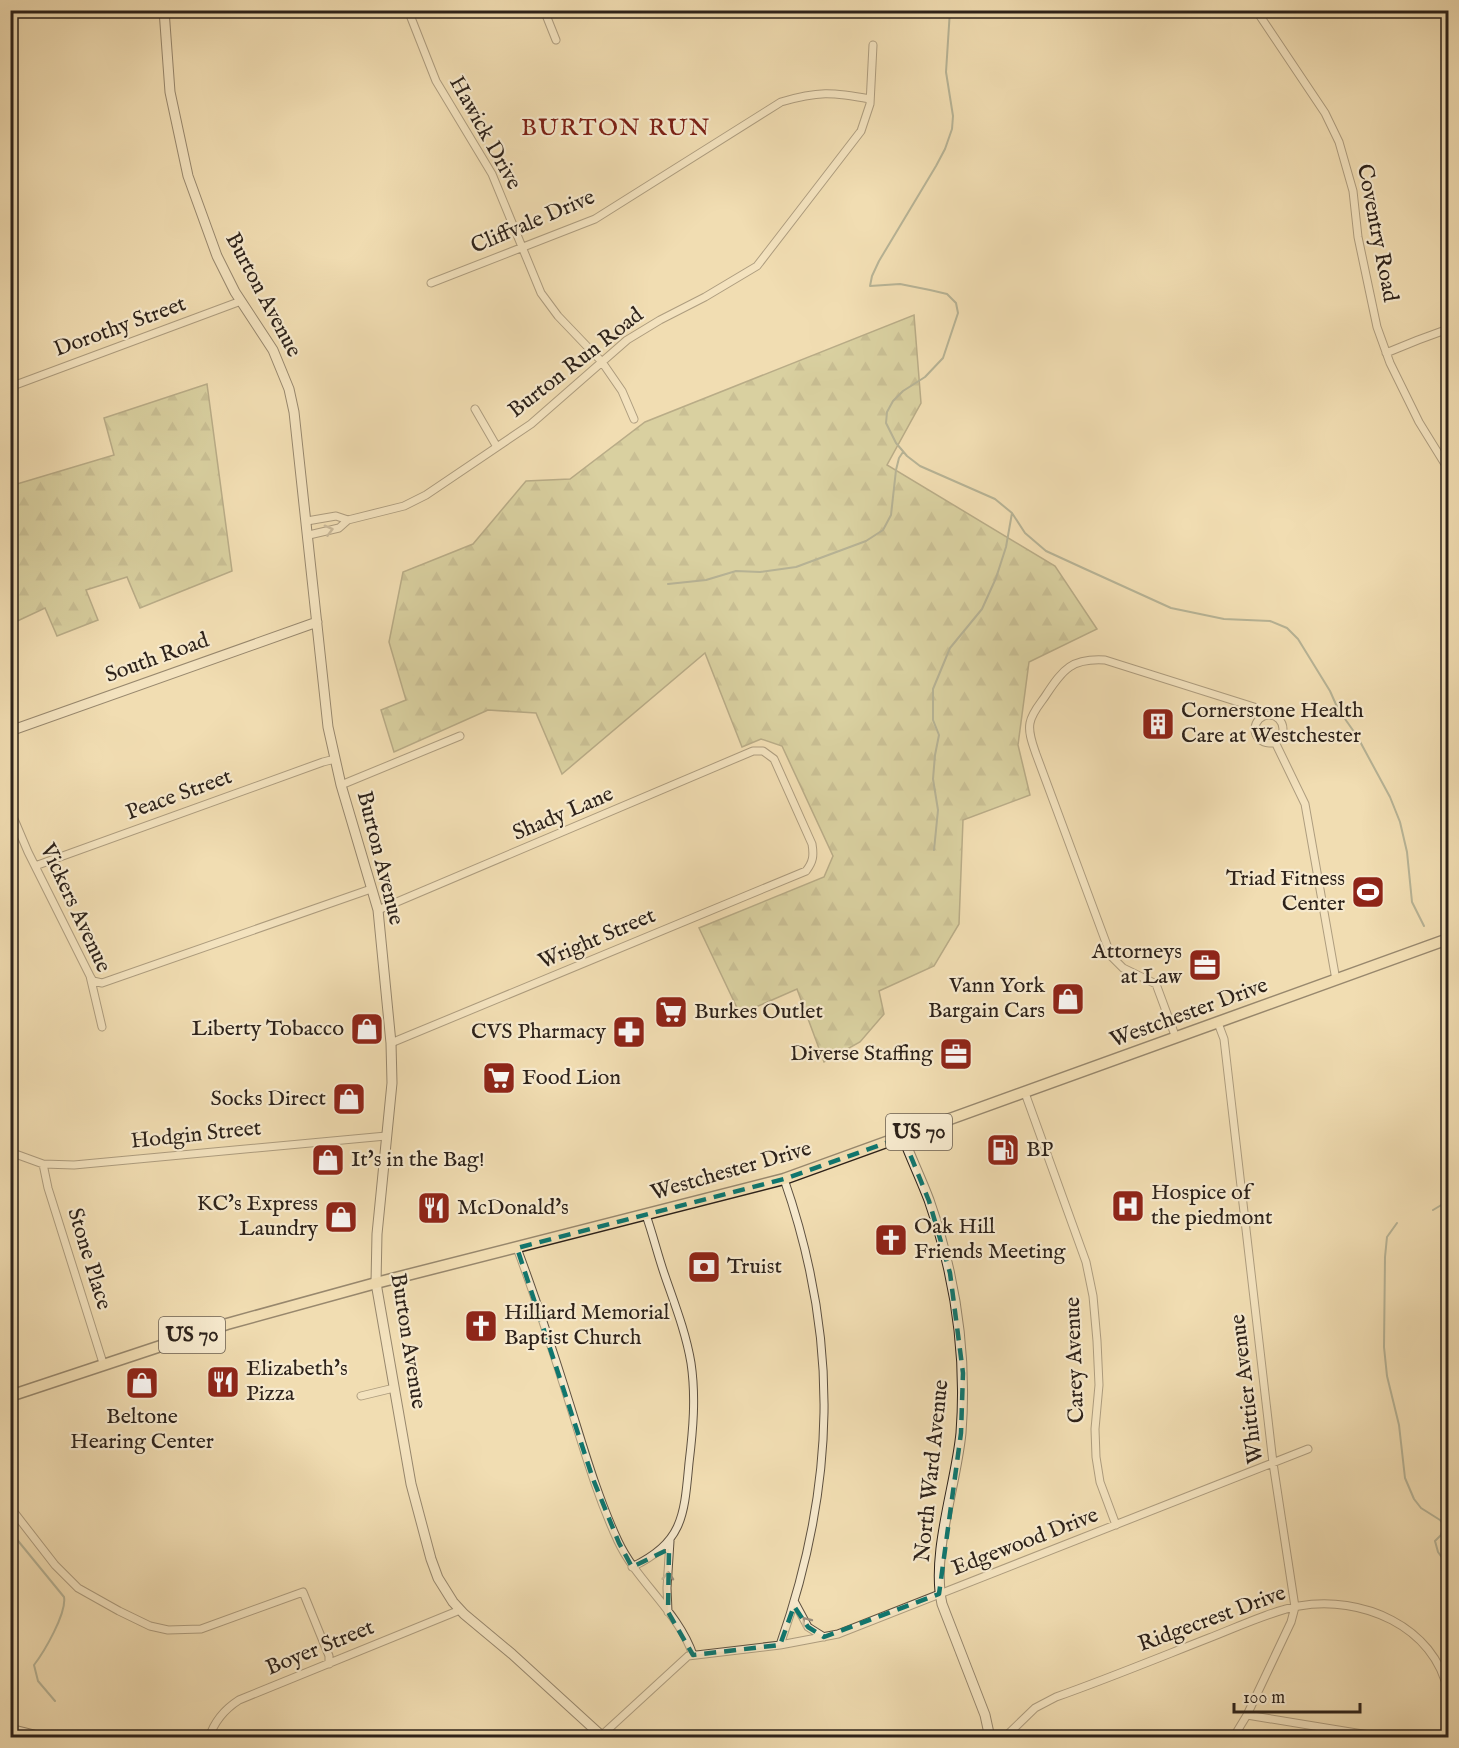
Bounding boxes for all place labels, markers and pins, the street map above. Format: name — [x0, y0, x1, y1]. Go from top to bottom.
place label: Cornerstone Health Care at Westchester — [1181, 697, 1364, 750]
building icon: Cornerstone Health Care at Westchester — [1140, 706, 1176, 742]
place label: Triad Fitness Center — [1226, 865, 1345, 918]
sports icon: Triad Fitness Center — [1350, 874, 1386, 910]
place label: Attorneys at Law — [1091, 938, 1183, 991]
office icon: Attorneys at Law — [1187, 947, 1223, 983]
place label: Vann York Bargain Cars — [928, 972, 1045, 1025]
shop icon: Vann York Bargain Cars — [1050, 981, 1086, 1017]
supermarket icon: Burkes Outlet — [653, 994, 689, 1030]
place label: Burkes Outlet — [694, 998, 823, 1026]
shop icon: Liberty Tobacco — [349, 1011, 385, 1047]
pharmacy icon: CVS Pharmacy — [611, 1014, 647, 1050]
place label: Liberty Tobacco — [192, 1015, 344, 1043]
place label: CVS Pharmacy — [471, 1018, 606, 1046]
office icon: Diverse Staffing — [938, 1036, 974, 1072]
place label: Diverse Staffing — [790, 1040, 934, 1068]
supermarket icon: Food Lion — [481, 1060, 517, 1096]
place label: Food Lion — [522, 1064, 621, 1092]
shop icon: Socks Direct — [331, 1081, 367, 1117]
place label: Socks Direct — [210, 1085, 326, 1113]
fuel station icon: BP — [985, 1132, 1021, 1168]
place label: BP — [1026, 1136, 1053, 1164]
shop icon: It's in the Bag! — [310, 1142, 346, 1178]
place label: It's in the Bag! — [351, 1146, 485, 1174]
place label: Hospice of the piedmont — [1151, 1179, 1273, 1232]
hospital icon: Hospice of the piedmont — [1110, 1188, 1146, 1224]
place label: KC's Express Laundry — [197, 1190, 318, 1243]
restaurant icon: McDonald's — [416, 1190, 452, 1226]
place label: McDonald's — [457, 1194, 569, 1222]
shop icon: KC's Express Laundry — [323, 1199, 359, 1235]
place label: Oak Hill Friends Meeting — [914, 1213, 1066, 1266]
church icon: Oak Hill Friends Meeting — [873, 1222, 909, 1258]
bank icon: Truist — [686, 1249, 722, 1285]
place label: Truist — [727, 1253, 782, 1281]
place label: Hilliard Memorial Baptist Church — [504, 1299, 670, 1352]
church icon: Hilliard Memorial Baptist Church — [463, 1308, 499, 1344]
place label: Elizabeth's Pizza — [246, 1355, 348, 1408]
restaurant icon: Elizabeth's Pizza — [205, 1364, 241, 1400]
shop icon: Beltone Hearing Center — [124, 1365, 160, 1401]
place label: Beltone Hearing Center — [70, 1403, 214, 1456]

